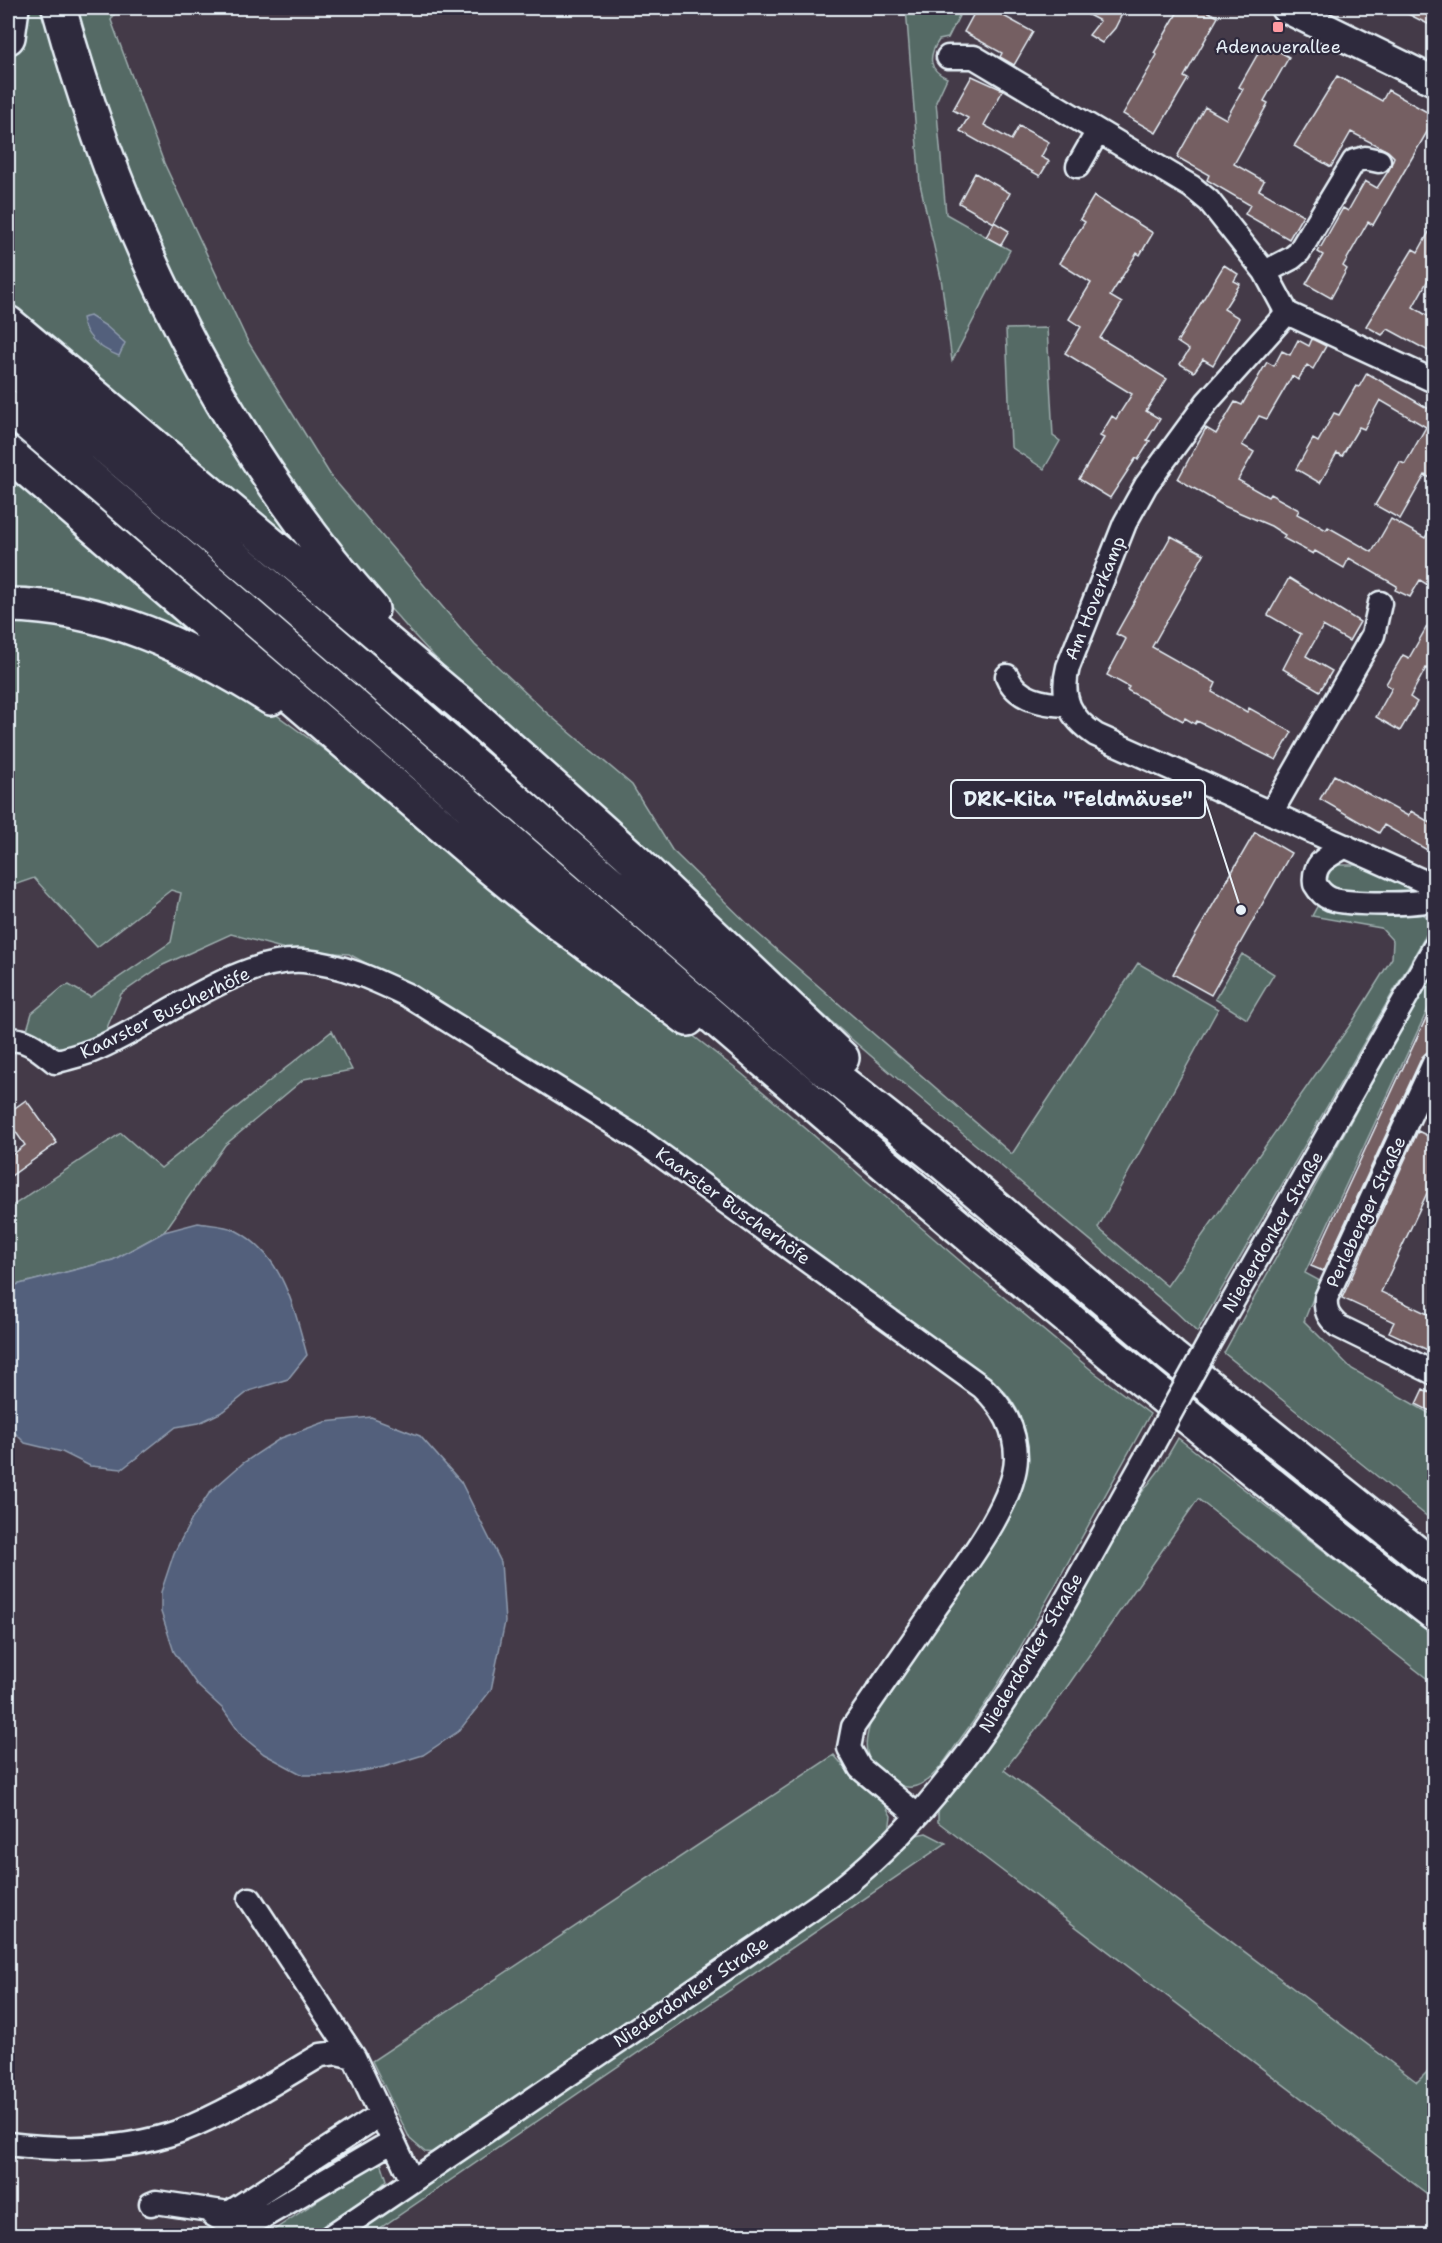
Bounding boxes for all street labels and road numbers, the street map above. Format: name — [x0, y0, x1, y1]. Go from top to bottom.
street label: Am Hoverkamp — [1059, 532, 1131, 664]
street label: Kaarster Buscherhöfe — [76, 961, 254, 1065]
street label: Perleberger Straße — [1320, 1132, 1412, 1292]
street label: Kaarster Buscherhöfe — [651, 1142, 815, 1270]
street label: Niederdonker Straße — [1217, 1147, 1329, 1317]
street label: Niederdonker Straße — [974, 1569, 1088, 1737]
street label: Niederdonker Straße — [609, 1931, 773, 2053]

